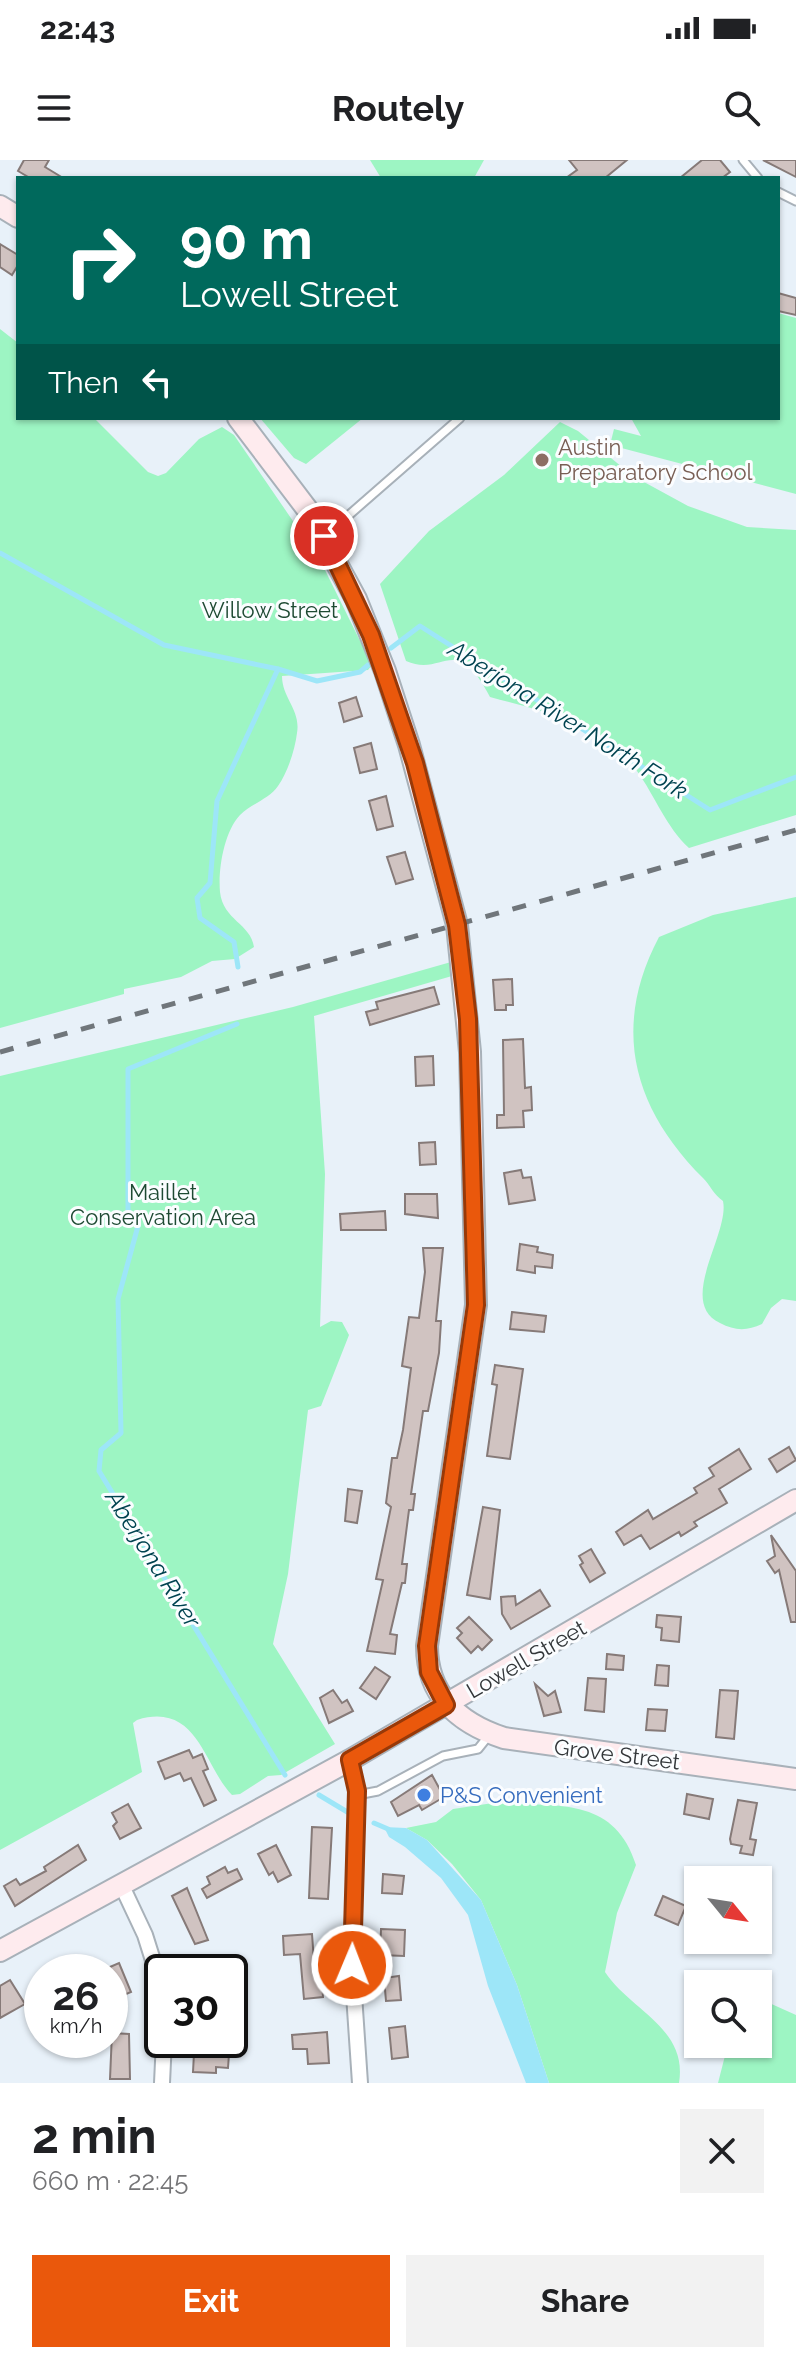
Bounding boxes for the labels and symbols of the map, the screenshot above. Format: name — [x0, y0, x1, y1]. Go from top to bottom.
place label: Austin Preparatory School — [558, 434, 752, 485]
marker: Austin Preparatory School — [533, 451, 551, 469]
pin — [290, 502, 358, 570]
park label: Willow Street — [202, 597, 339, 623]
water label: Aberjona River North Fork — [442, 633, 693, 805]
park label: Maillet Conservation Area — [70, 1179, 256, 1230]
water label: Aberjona River — [99, 1483, 208, 1633]
street label: Lowell Street — [462, 1614, 591, 1704]
street label: Grove Street — [553, 1733, 682, 1775]
place label: P&S Convenient — [440, 1782, 604, 1808]
marker: P&S Convenient — [415, 1786, 433, 1804]
north arrow — [684, 1866, 772, 1954]
position arrow — [310, 1923, 394, 2007]
speed limit sign: 30 — [144, 1954, 248, 2058]

